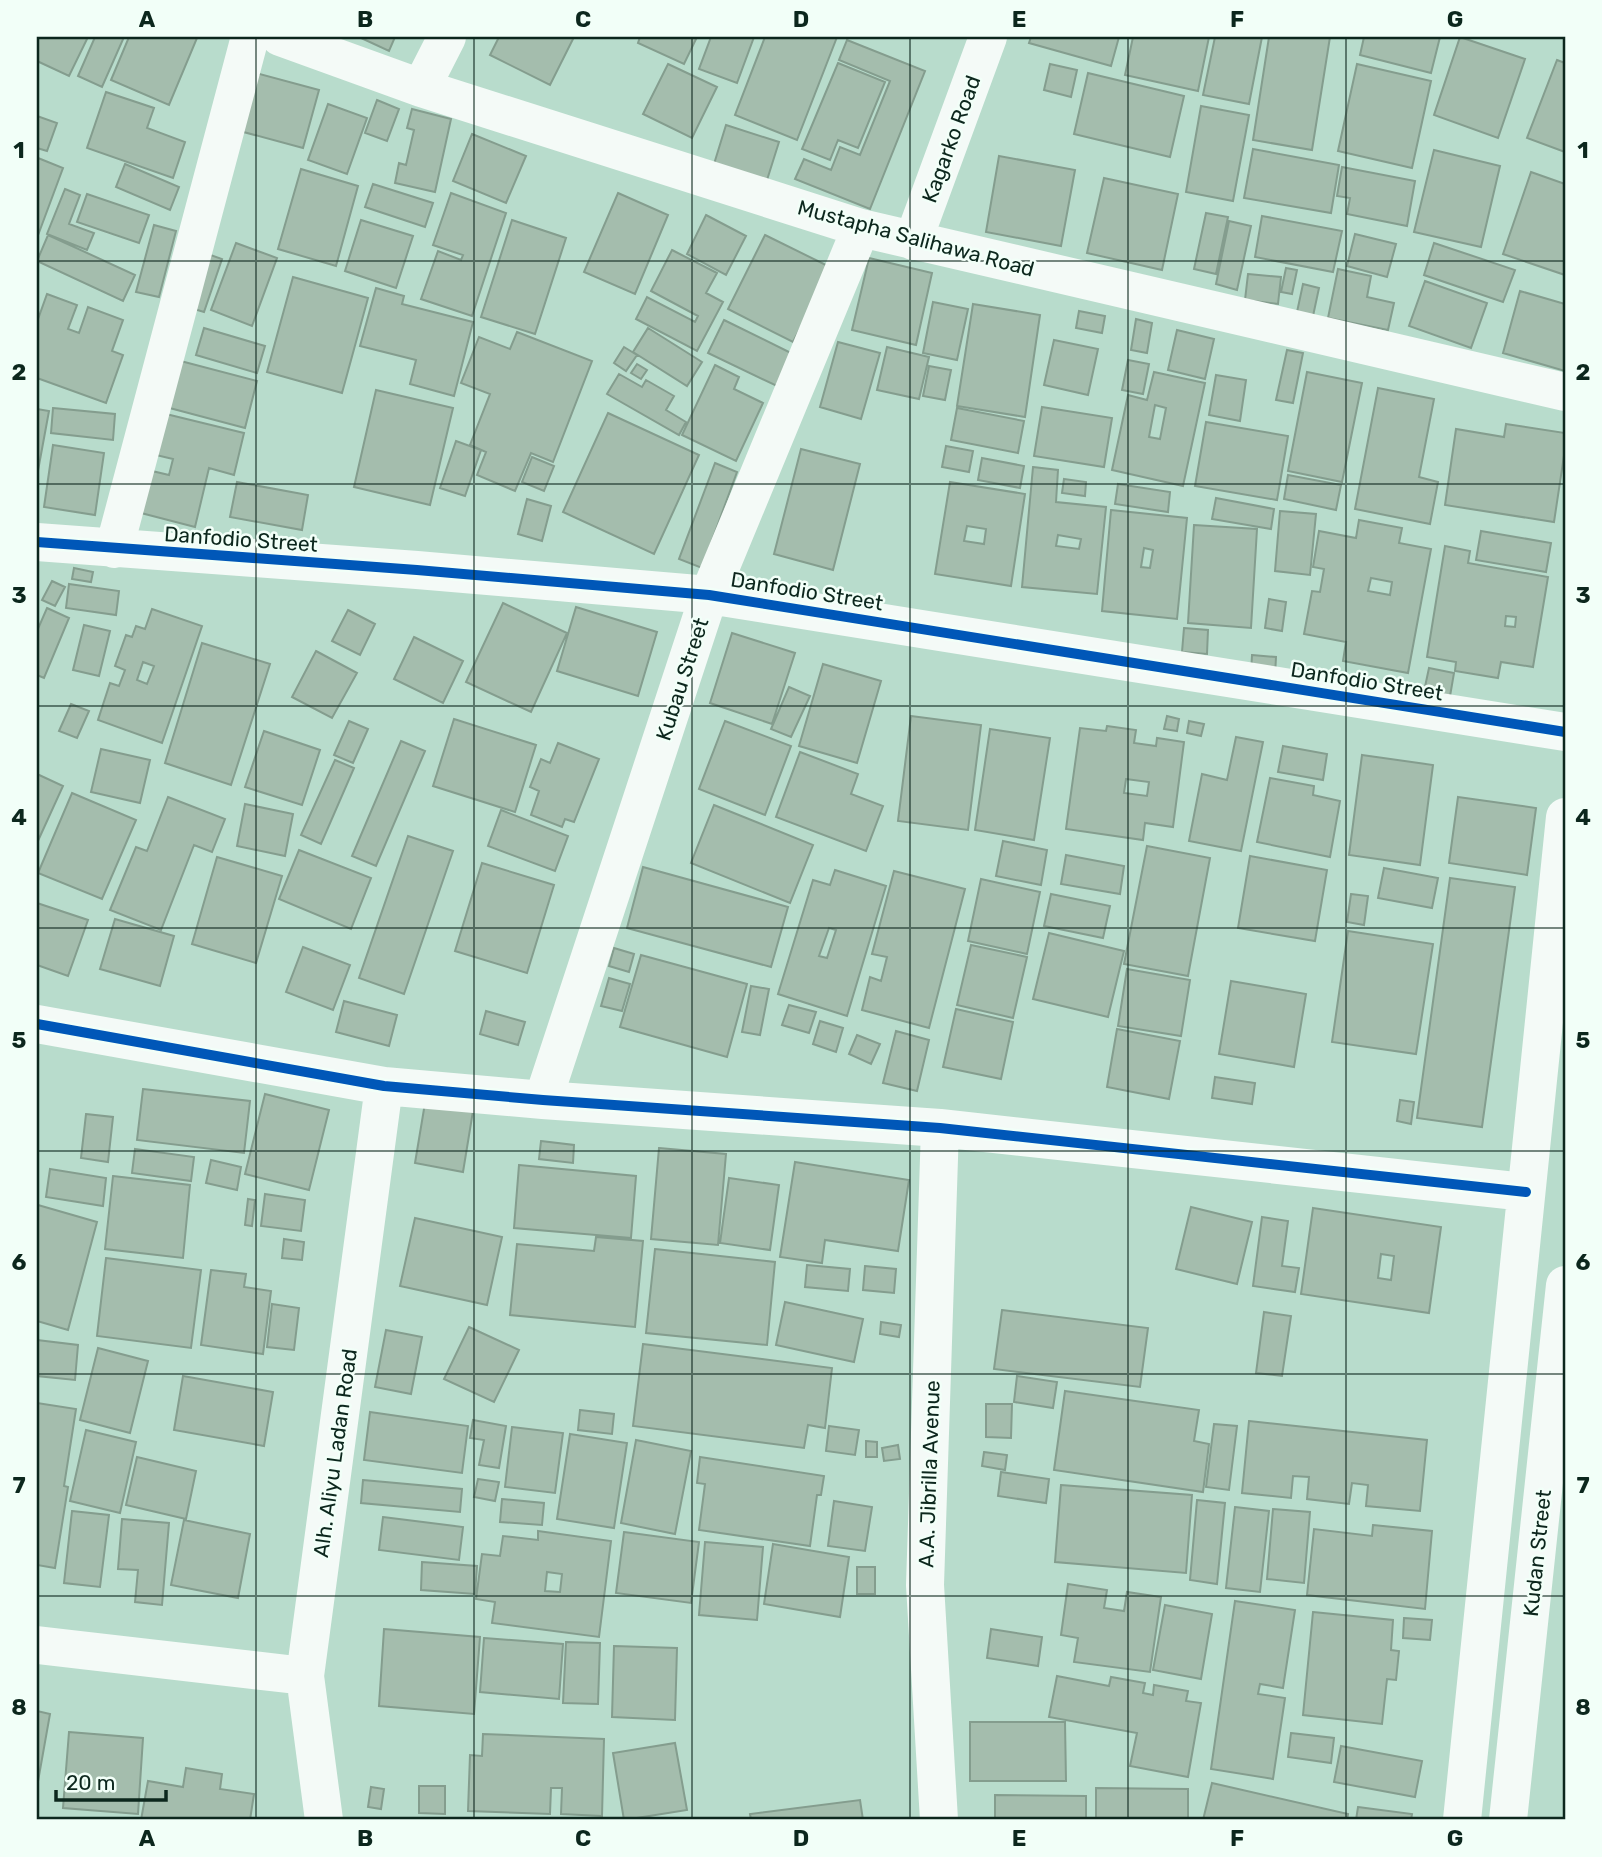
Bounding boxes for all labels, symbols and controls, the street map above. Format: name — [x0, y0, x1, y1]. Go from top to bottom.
text: A — [139, 5, 156, 33]
text: B — [357, 5, 373, 33]
text: C — [575, 5, 591, 33]
text: D — [793, 5, 809, 33]
text: E — [1012, 5, 1026, 33]
text: F — [1230, 5, 1244, 33]
text: G — [1447, 5, 1463, 33]
street label: Kagarko Road — [916, 72, 986, 206]
text: 1 — [13, 136, 25, 164]
text: 1 — [1577, 136, 1589, 164]
street label: Mustapha Salihawa Road — [795, 194, 1037, 282]
text: 2 — [12, 358, 26, 386]
text: 2 — [1576, 358, 1590, 386]
street label: Danfodio Street — [163, 521, 319, 557]
street label: Danfodio Street — [729, 567, 885, 615]
text: 3 — [11, 581, 27, 609]
text: 3 — [1575, 581, 1591, 609]
street label: Kubau Street — [650, 615, 714, 743]
street label: Danfodio Street — [1289, 657, 1445, 705]
text: 4 — [11, 803, 27, 831]
text: 4 — [1575, 803, 1591, 831]
text: 5 — [12, 1026, 27, 1054]
text: 5 — [1576, 1026, 1591, 1054]
text: 6 — [12, 1248, 27, 1276]
text: 6 — [1576, 1248, 1591, 1276]
street label: Alh. Aliyu Ladan Road — [308, 1347, 362, 1559]
street label: A.A. Jibrilla Avenue — [913, 1380, 945, 1568]
text: 7 — [12, 1471, 26, 1499]
text: 7 — [1576, 1471, 1590, 1499]
street label: Kudan Street — [1518, 1488, 1556, 1618]
text: 8 — [11, 1693, 27, 1721]
text: 8 — [1575, 1693, 1591, 1721]
scale bar — [56, 1759, 166, 1803]
text: 20 m — [66, 1770, 115, 1795]
text: A — [139, 1824, 156, 1852]
text: B — [357, 1824, 373, 1852]
text: C — [575, 1824, 591, 1852]
text: D — [793, 1824, 809, 1852]
text: E — [1012, 1824, 1026, 1852]
text: F — [1230, 1824, 1244, 1852]
text: G — [1447, 1824, 1463, 1852]

